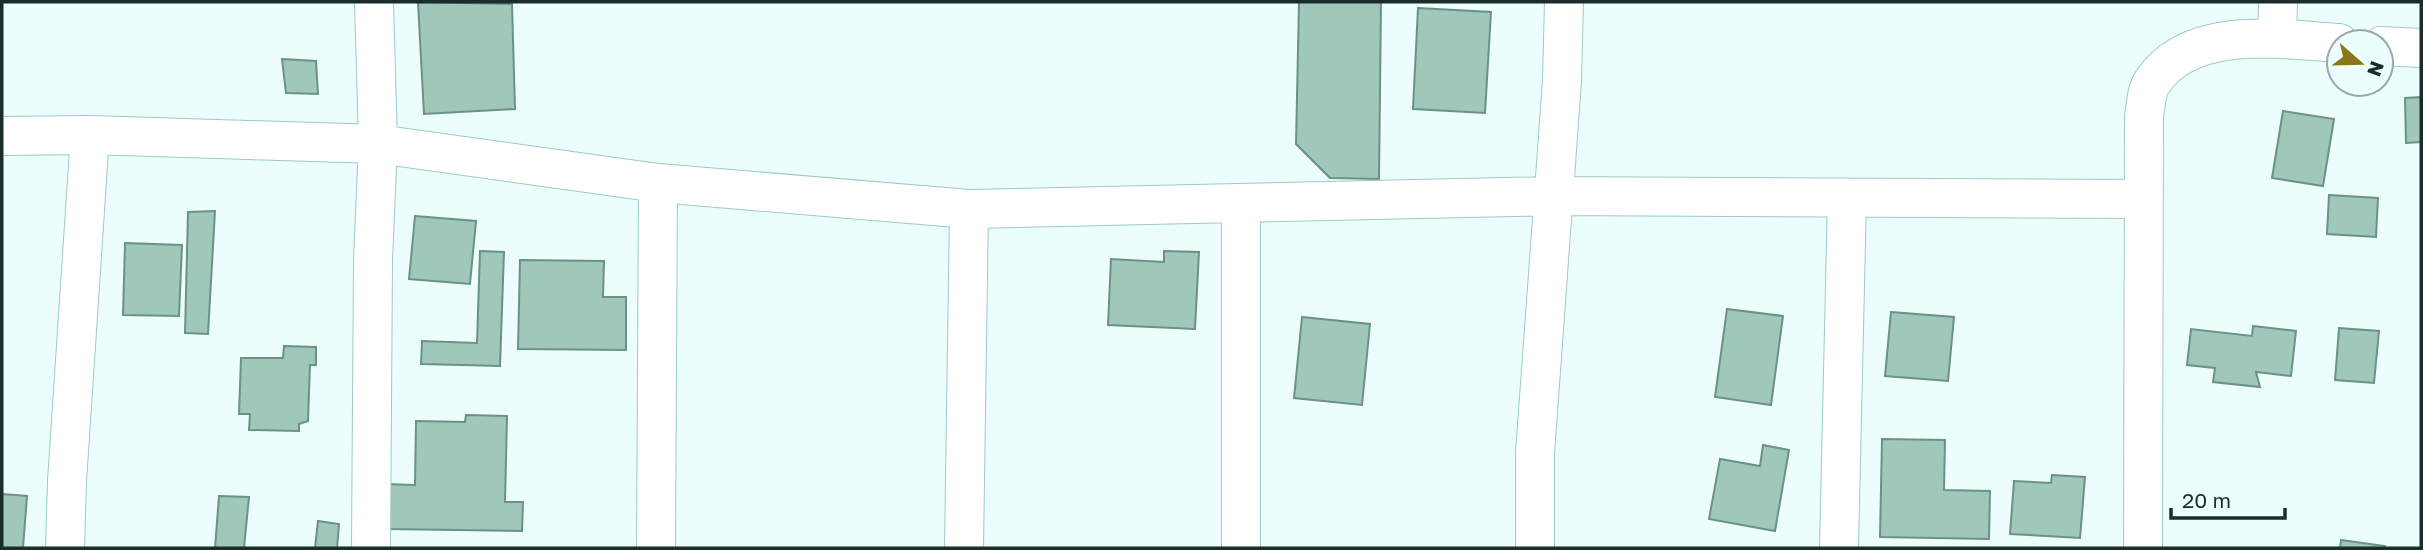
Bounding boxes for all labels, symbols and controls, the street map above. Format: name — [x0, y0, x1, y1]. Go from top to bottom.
north arrow — [2325, 28, 2395, 98]
text: N — [2363, 58, 2390, 80]
scale bar — [2171, 476, 2285, 520]
text: 20 m — [2182, 487, 2231, 513]

